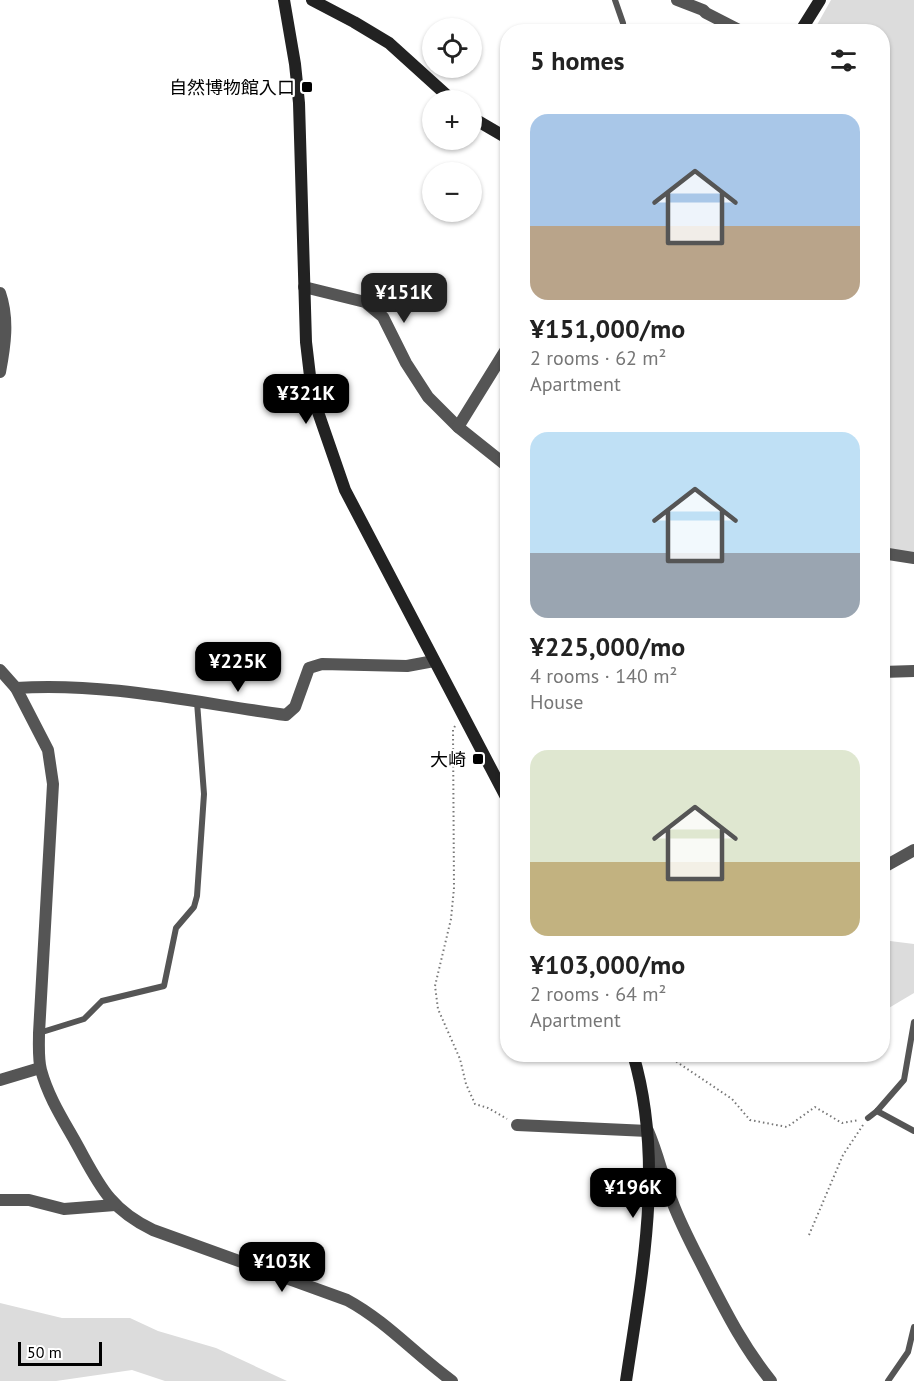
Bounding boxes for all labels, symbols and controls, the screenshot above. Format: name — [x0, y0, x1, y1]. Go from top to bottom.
map controls — [422, 18, 482, 222]
button: locate — [422, 18, 482, 78]
text: 5 homes — [530, 44, 625, 77]
icon: filters — [827, 44, 860, 77]
place label: 自然博物館入口 — [169, 76, 295, 99]
marker: 自然博物館入口 — [300, 80, 314, 94]
button: + — [422, 90, 482, 150]
icon: home — [641, 153, 749, 261]
button: − — [422, 162, 482, 222]
pin: ¥151K — [362, 273, 446, 324]
text: ¥151K — [375, 279, 433, 305]
text: ¥151,000/mo — [530, 312, 685, 345]
text: 2 rooms · 62 m² — [530, 345, 666, 371]
text: Apartment — [530, 371, 621, 397]
pin: ¥321K — [264, 374, 348, 425]
text: ¥321K — [277, 380, 335, 406]
icon: home — [641, 471, 749, 579]
text: ¥225,000/mo — [530, 630, 685, 663]
pin: ¥225K — [196, 642, 280, 693]
text: ¥225K — [209, 648, 267, 674]
text: 4 rooms · 140 m² — [530, 663, 677, 689]
text: House — [530, 689, 584, 715]
place label: 大崎 — [430, 748, 466, 771]
marker: 大崎 — [471, 752, 485, 766]
icon: home — [641, 789, 749, 897]
text: ¥103,000/mo — [530, 948, 685, 981]
text: 2 rooms · 64 m² — [530, 981, 666, 1007]
text: Apartment — [530, 1007, 621, 1033]
pin: ¥196K — [591, 1168, 675, 1219]
text: ¥196K — [604, 1174, 662, 1200]
pin: ¥103K — [240, 1242, 324, 1293]
text: ¥103K — [253, 1248, 311, 1274]
scale bar — [18, 1339, 102, 1366]
text: 50 m — [27, 1342, 62, 1362]

